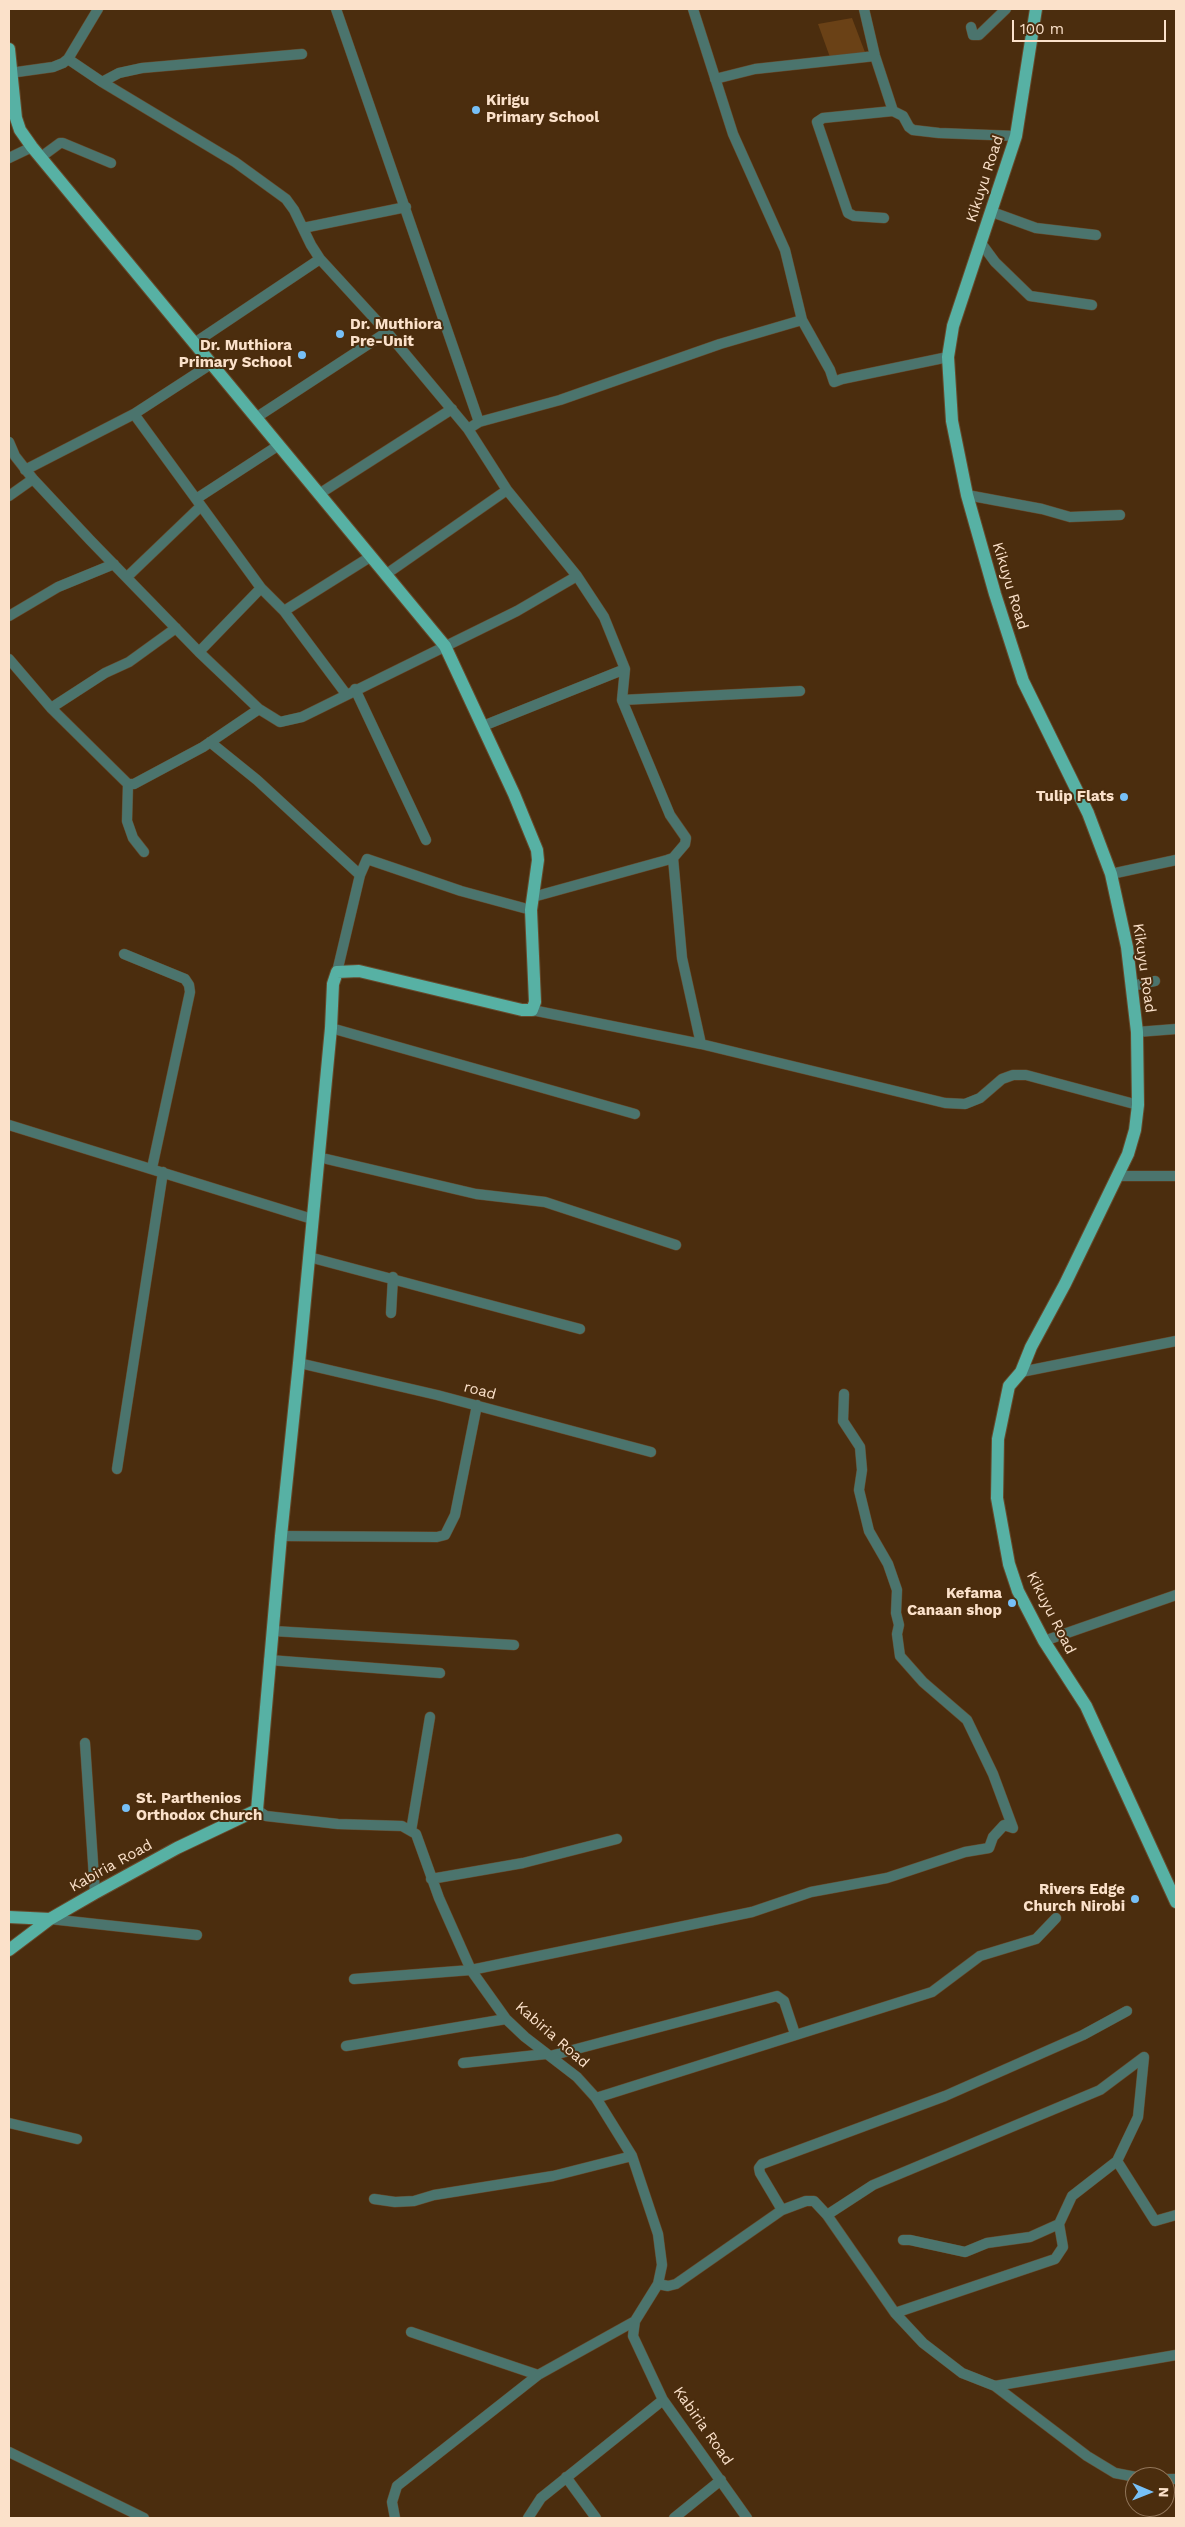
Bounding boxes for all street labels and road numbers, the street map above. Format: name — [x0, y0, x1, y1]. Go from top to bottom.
street label: Kikuyu Road — [962, 133, 1008, 225]
street label: Kikuyu Road — [988, 540, 1032, 632]
street label: Kikuyu Road — [1129, 922, 1159, 1014]
street label: road — [462, 1378, 498, 1404]
street label: Kikuyu Road — [1022, 1569, 1080, 1657]
street label: Kabiria Road — [66, 1836, 156, 1896]
street label: Kabiria Road — [511, 1998, 593, 2072]
street label: Kabiria Road — [669, 2383, 737, 2469]

